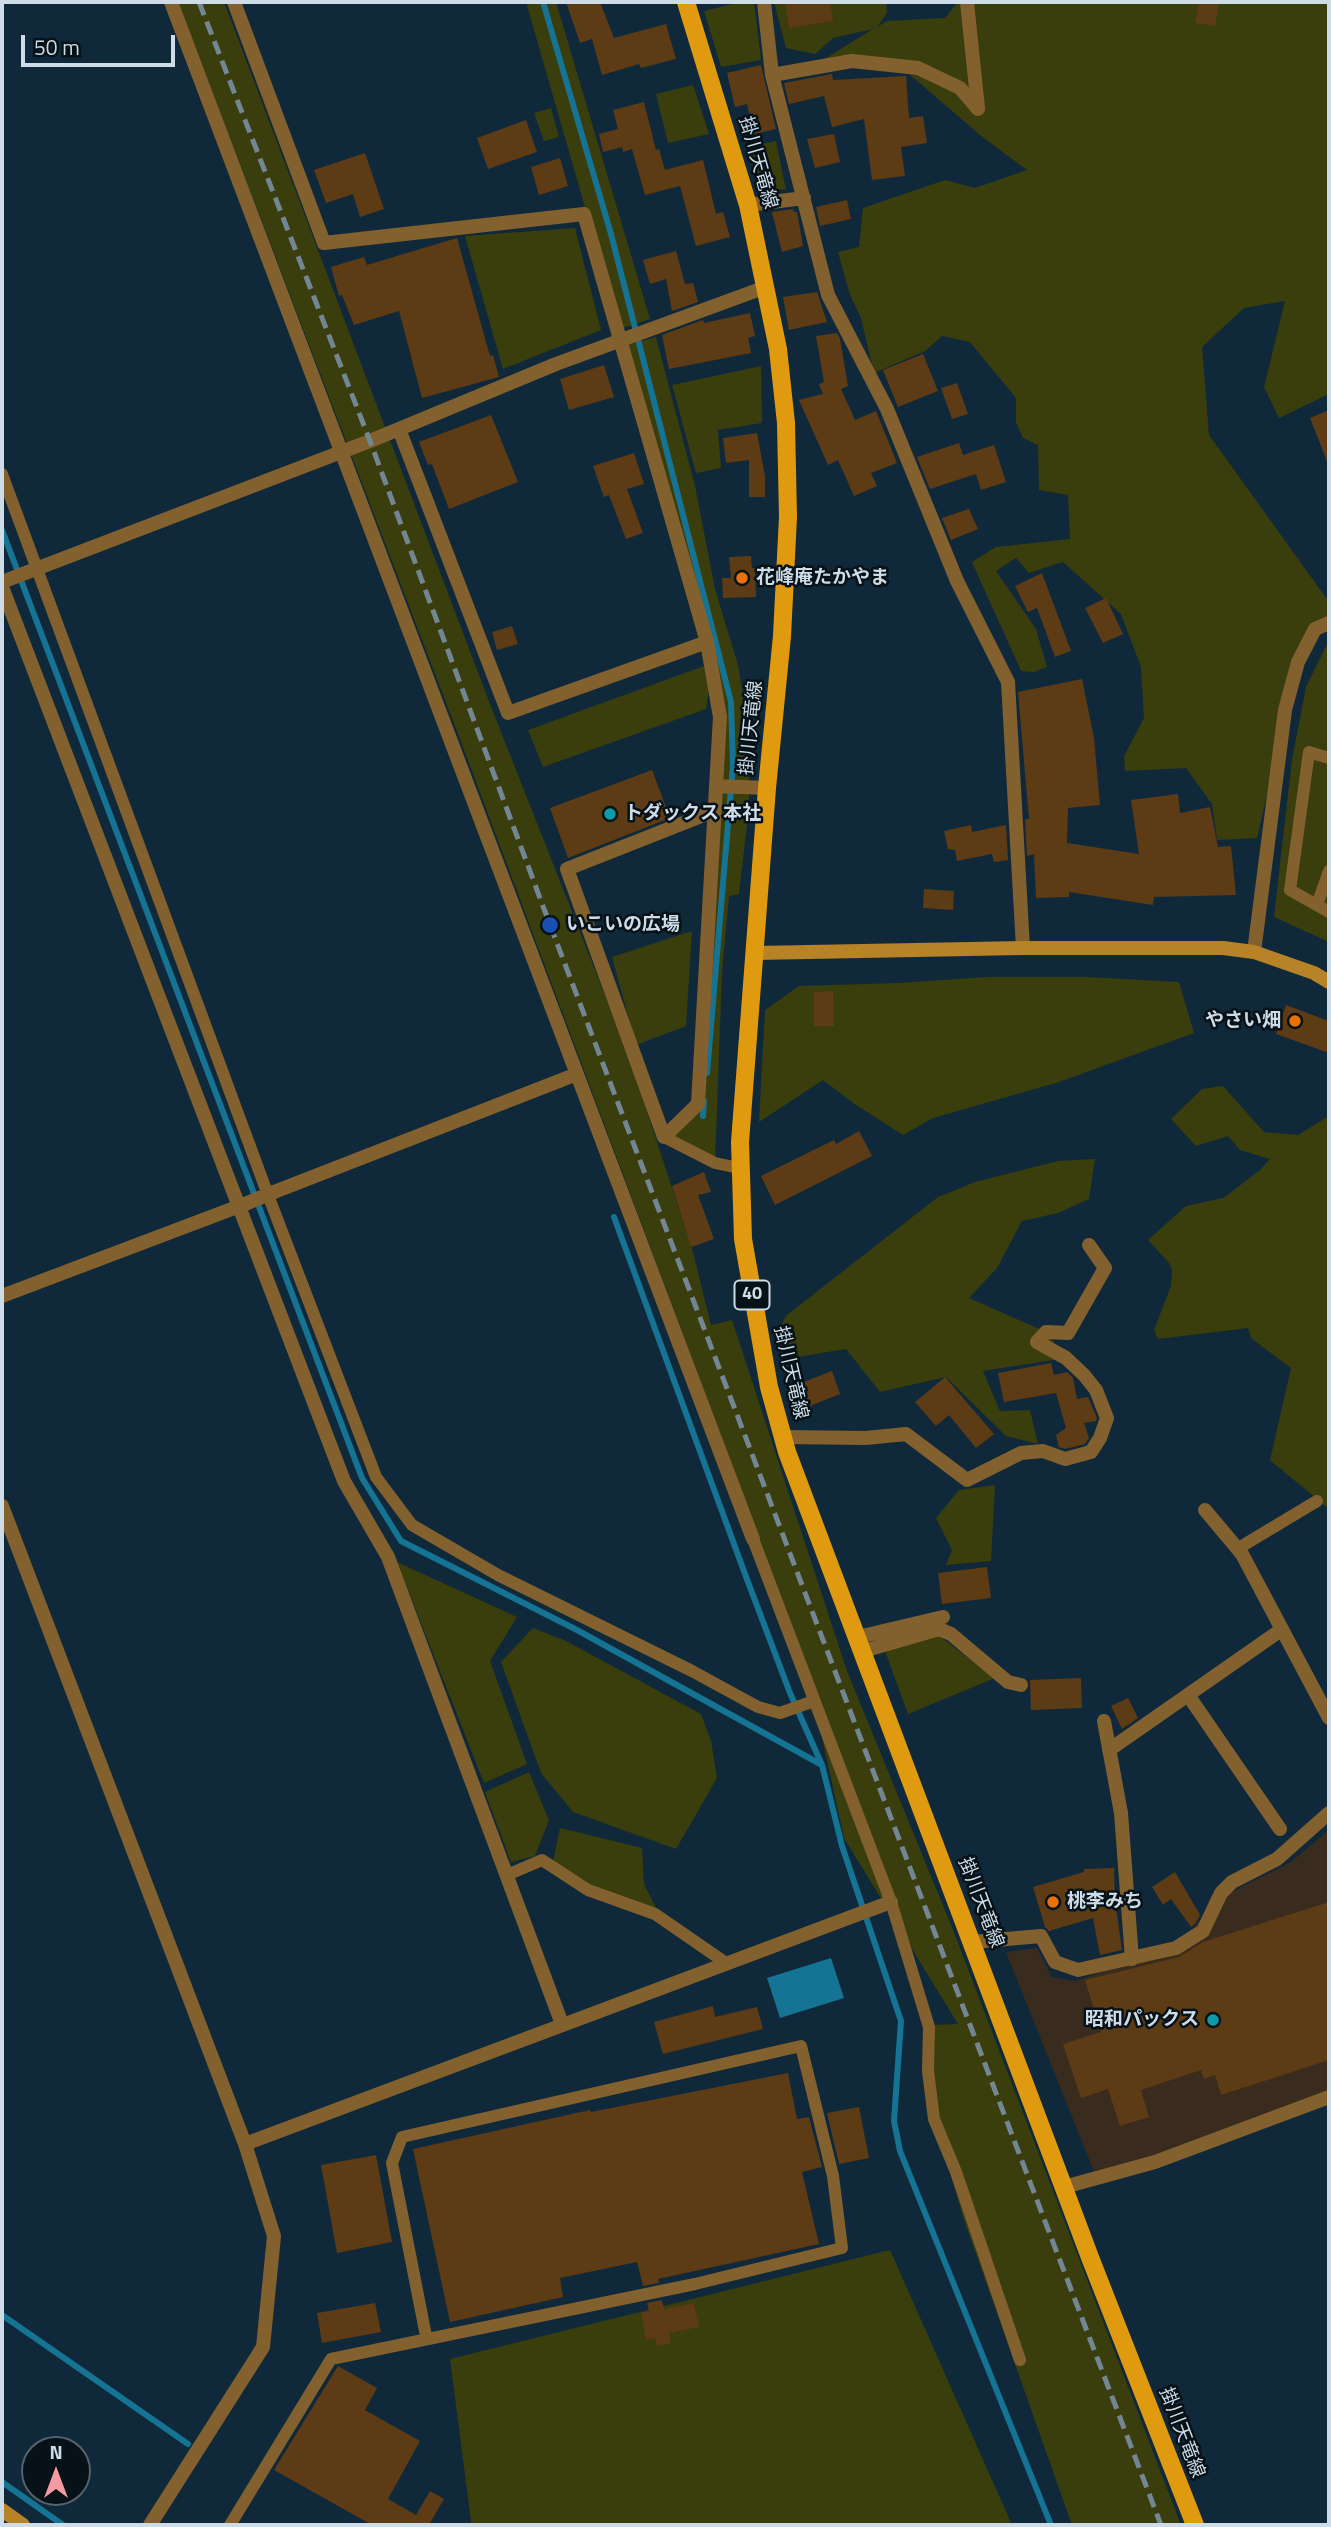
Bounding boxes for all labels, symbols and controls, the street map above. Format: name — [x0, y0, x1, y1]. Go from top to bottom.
scale bar — [24, 21, 178, 65]
text: 50 m — [34, 31, 80, 63]
street label: 掛川天竜線 — [733, 114, 781, 212]
place label: 花峰庵たかやま — [756, 567, 889, 589]
marker: 花峰庵たかやま — [734, 570, 750, 586]
street label: 掛川天竜線 — [736, 680, 768, 776]
place label: トダックス 本社 — [624, 803, 761, 825]
marker: トダックス 本社 — [602, 806, 618, 822]
place label: いこいの広場 — [566, 914, 680, 936]
marker: いこいの広場 — [540, 915, 560, 935]
place label: やさい畑 — [1205, 1010, 1281, 1032]
marker: やさい畑 — [1287, 1013, 1303, 1029]
road number: 40 — [734, 1280, 770, 1310]
street label: 掛川天竜線 — [768, 1324, 812, 1422]
street label: 掛川天竜線 — [952, 1855, 1008, 1951]
place label: 桃李みち — [1067, 1891, 1143, 1913]
marker: 桃李みち — [1045, 1894, 1061, 1910]
place label: 昭和パックス — [1085, 2009, 1199, 2031]
marker: 昭和パックス — [1205, 2012, 1221, 2028]
street label: 掛川天竜線 — [1153, 2385, 1209, 2481]
north arrow — [21, 2436, 91, 2506]
text: N — [49, 2437, 63, 2466]

